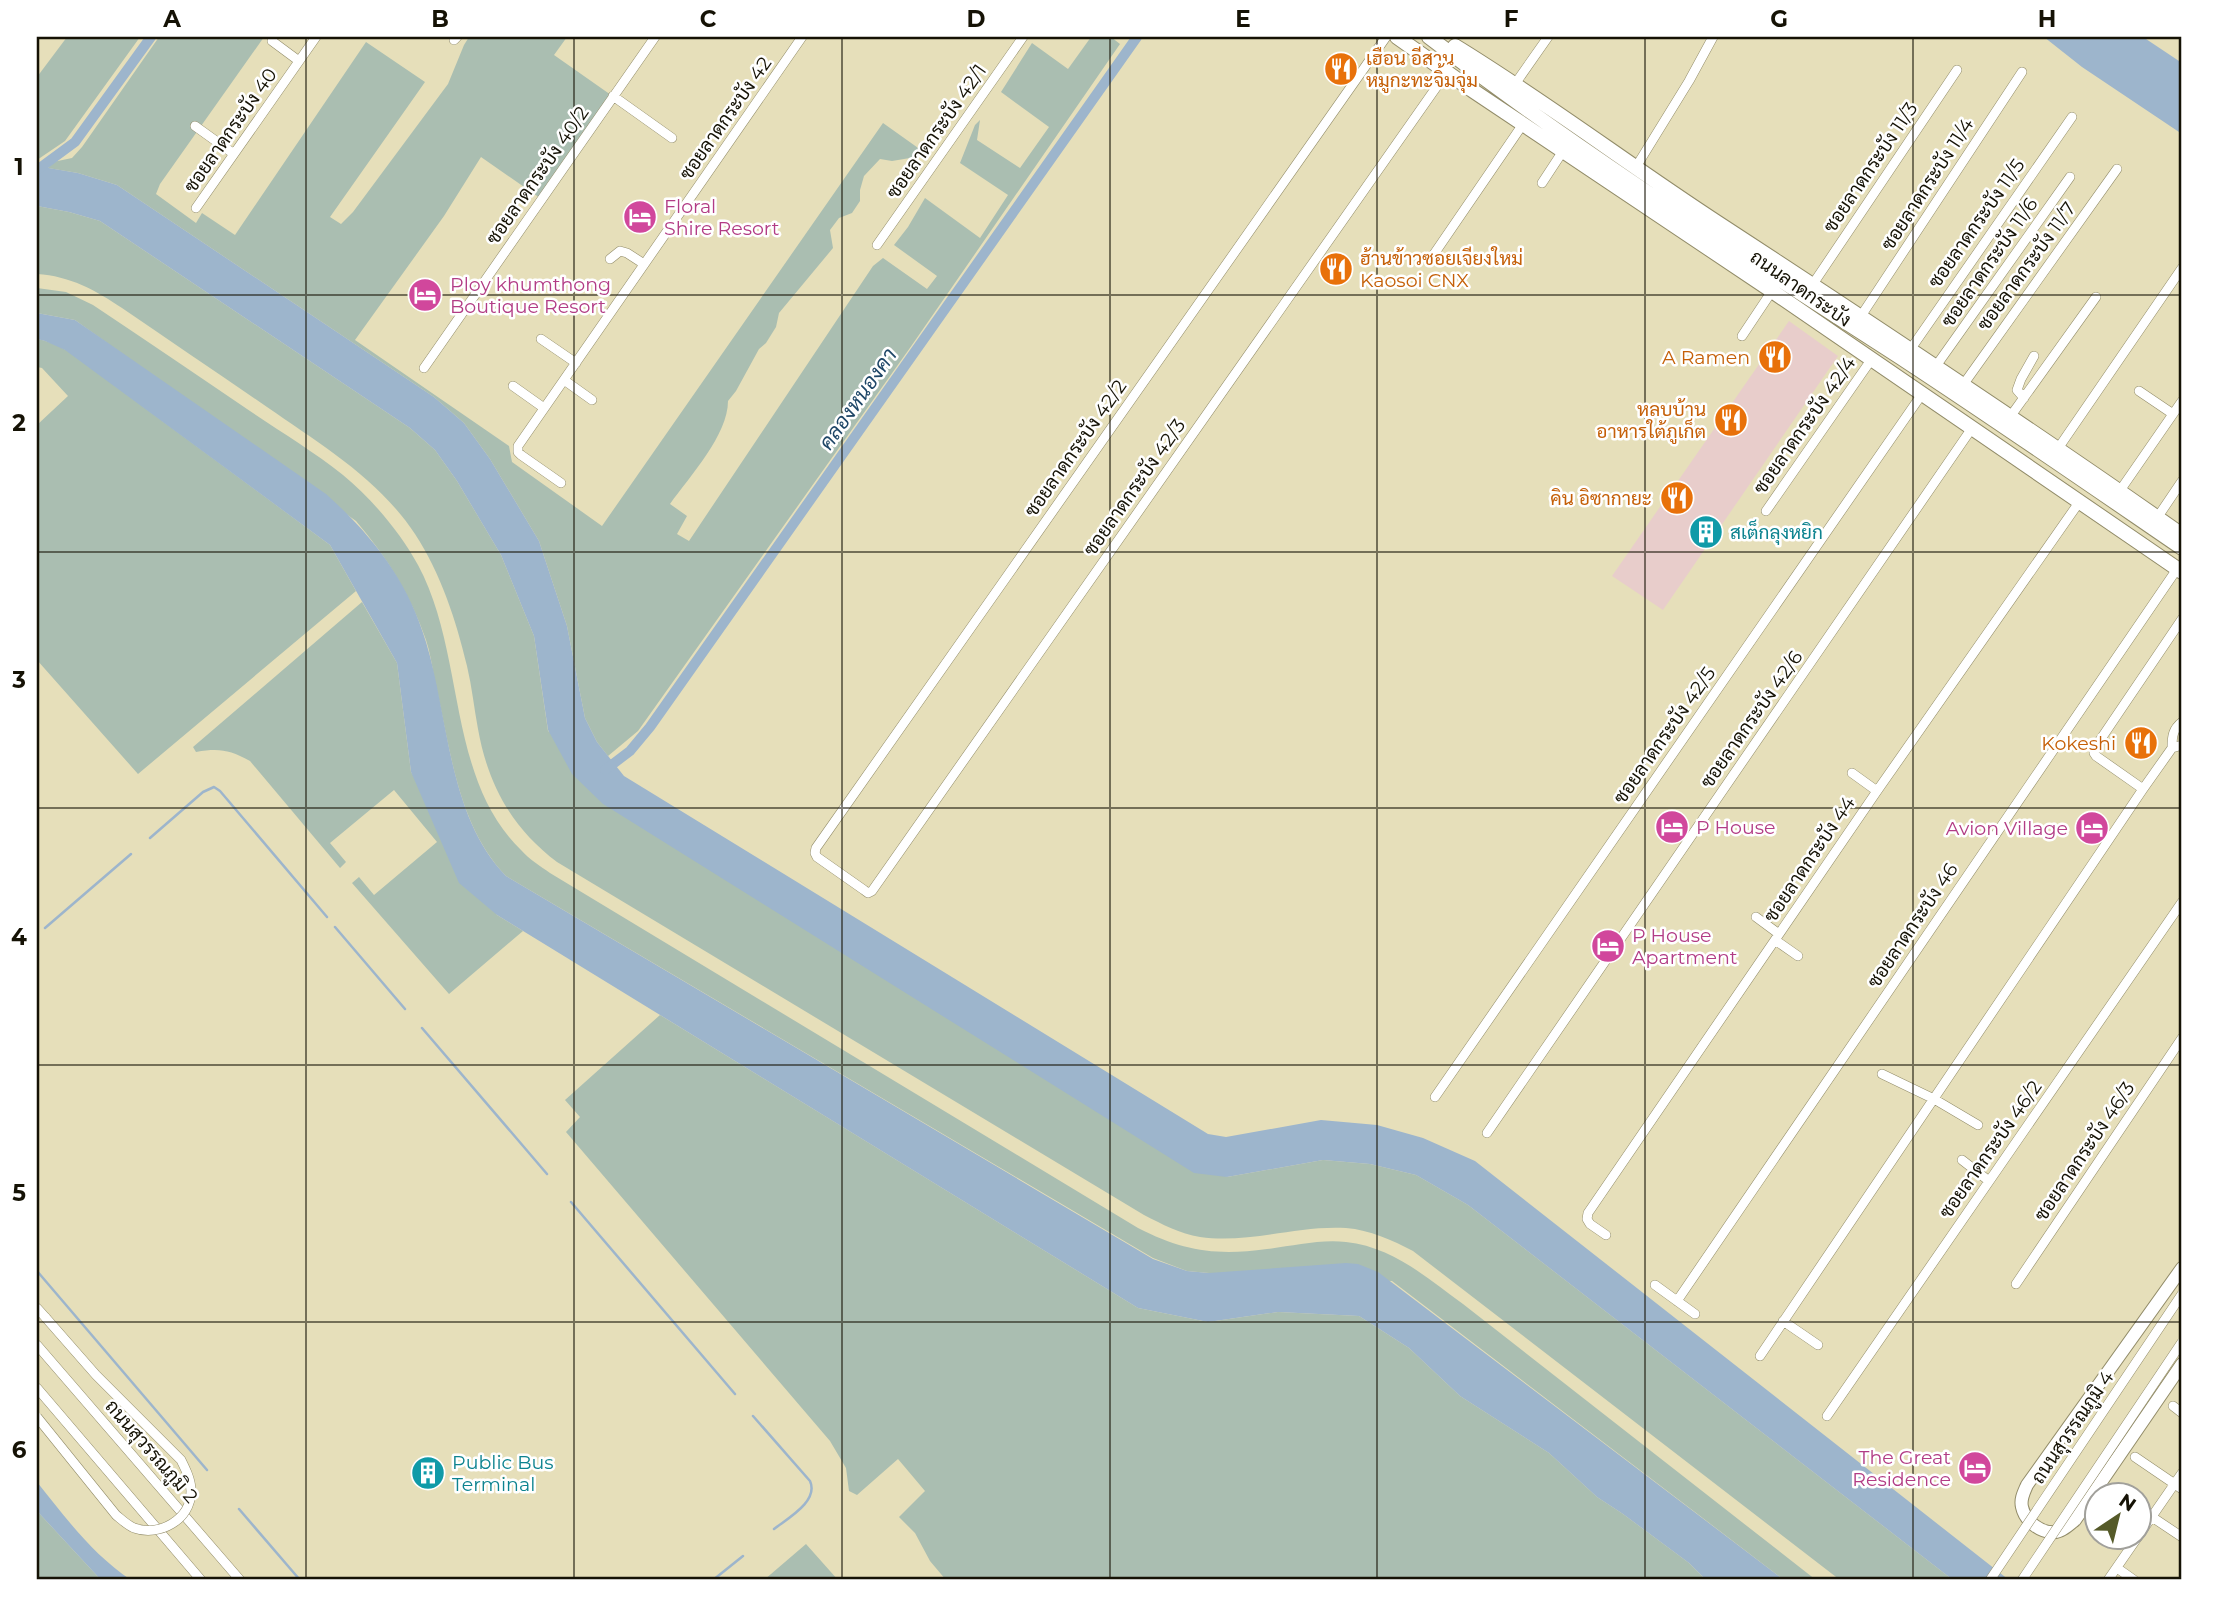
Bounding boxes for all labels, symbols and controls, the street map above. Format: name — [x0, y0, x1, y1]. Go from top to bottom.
text: A — [162, 5, 181, 33]
text: B — [431, 5, 449, 33]
text: C — [700, 5, 717, 33]
text: D — [967, 5, 986, 33]
text: E — [1235, 5, 1251, 33]
text: F — [1504, 5, 1519, 33]
text: G — [1770, 5, 1788, 33]
text: H — [2038, 5, 2056, 33]
place label: เฮือน อีสาน หมูกะทะจิ้มจุ่ม — [1366, 46, 1478, 94]
restaurant icon: เฮือน อีสาน หมูกะทะจิ้มจุ่ม — [1322, 50, 1360, 88]
street label: ซอยลาดกระบัง 42 — [674, 52, 776, 184]
street label: ซอยลาดกระบัง 42/1 — [881, 60, 991, 203]
street label: ซอยลาดกระบัง 40 — [179, 64, 282, 197]
street label: ซอยลาดกระบัง 11/3 — [1818, 98, 1922, 237]
street label: ซอยลาดกระบัง 40/2 — [481, 102, 594, 249]
street label: ซอยลาดกระบัง 11/4 — [1876, 114, 1979, 255]
text: 1 — [14, 153, 24, 181]
street label: ซอยลาดกระบัง 11/5 — [1923, 154, 2030, 292]
street label: ซอยลาดกระบัง 11/6 — [1936, 193, 2043, 331]
place label: Floral Shire Resort — [664, 195, 780, 240]
hotel icon: Floral Shire Resort — [621, 198, 659, 236]
street label: ซอยลาดกระบัง 11/7 — [1972, 198, 2081, 335]
street label: ถนนลาดกระบัง — [1746, 245, 1856, 332]
place label: ฮ้านข้าวซอยเจียงใหม่ Kaosoi CNX — [1360, 246, 1523, 292]
restaurant icon: ฮ้านข้าวซอยเจียงใหม่ Kaosoi CNX — [1317, 250, 1355, 288]
place label: Ploy khumthong Boutique Resort — [450, 273, 611, 318]
hotel icon: Ploy khumthong Boutique Resort — [406, 276, 444, 314]
restaurant icon: A Ramen — [1756, 338, 1794, 376]
water label: คลองหนองคา — [813, 343, 902, 454]
place label: A Ramen — [1662, 346, 1750, 369]
street label: ซอยลาดกระบัง 42/4 — [1748, 352, 1861, 498]
street label: ซอยลาดกระบัง 42/2 — [1020, 375, 1131, 521]
place label: หลบบ้าน อาหารใต้ภูเก็ต — [1596, 398, 1706, 445]
restaurant icon: หลบบ้าน อาหารใต้ภูเก็ต — [1712, 401, 1750, 439]
text: 2 — [12, 409, 26, 437]
street label: ซอยลาดกระบัง 42/3 — [1079, 414, 1190, 560]
restaurant icon: คิน อิซากายะ — [1658, 479, 1696, 517]
place label: คิน อิซากายะ — [1550, 487, 1652, 510]
building icon: สเต็กลุงหยิก — [1687, 513, 1725, 551]
place label: สเต็กลุงหยิก — [1730, 519, 1823, 545]
street label: ซอยลาดกระบัง 42/6 — [1695, 646, 1807, 792]
street label: ซอยลาดกระบัง 42/5 — [1609, 662, 1720, 808]
text: 3 — [11, 666, 26, 694]
restaurant icon: Kokeshi — [2122, 724, 2160, 762]
place label: Kokeshi — [2041, 732, 2116, 755]
street label: ซอยลาดกระบัง 44 — [1759, 792, 1860, 926]
hotel icon: P House — [1653, 808, 1691, 846]
hotel icon: Avion Village — [2073, 809, 2111, 847]
place label: P House — [1696, 816, 1776, 839]
place label: Avion Village — [1946, 817, 2068, 840]
street label: ซอยลาดกระบัง 46 — [1862, 859, 1963, 992]
text: 4 — [11, 923, 27, 951]
place label: P House Apartment — [1632, 924, 1738, 969]
hotel icon: P House Apartment — [1589, 927, 1627, 965]
street label: ซอยลาดกระบัง 46/2 — [1934, 1076, 2047, 1223]
street label: ซอยลาดกระบัง 46/3 — [2029, 1077, 2139, 1225]
text: 5 — [12, 1179, 26, 1207]
street label: ถนนสุวรรณภูมิ 4 — [2026, 1366, 2120, 1489]
street label: ถนนสุวรรณภูมิ 2 — [99, 1395, 203, 1509]
text: 6 — [12, 1436, 27, 1464]
place label: The Great Residence — [1852, 1446, 1951, 1491]
hotel icon: The Great Residence — [1956, 1449, 1994, 1487]
place label: Public Bus Terminal — [452, 1451, 554, 1496]
building icon: Public Bus Terminal — [409, 1454, 447, 1492]
north arrow — [2082, 1480, 2152, 1550]
text: N — [2115, 1489, 2140, 1516]

